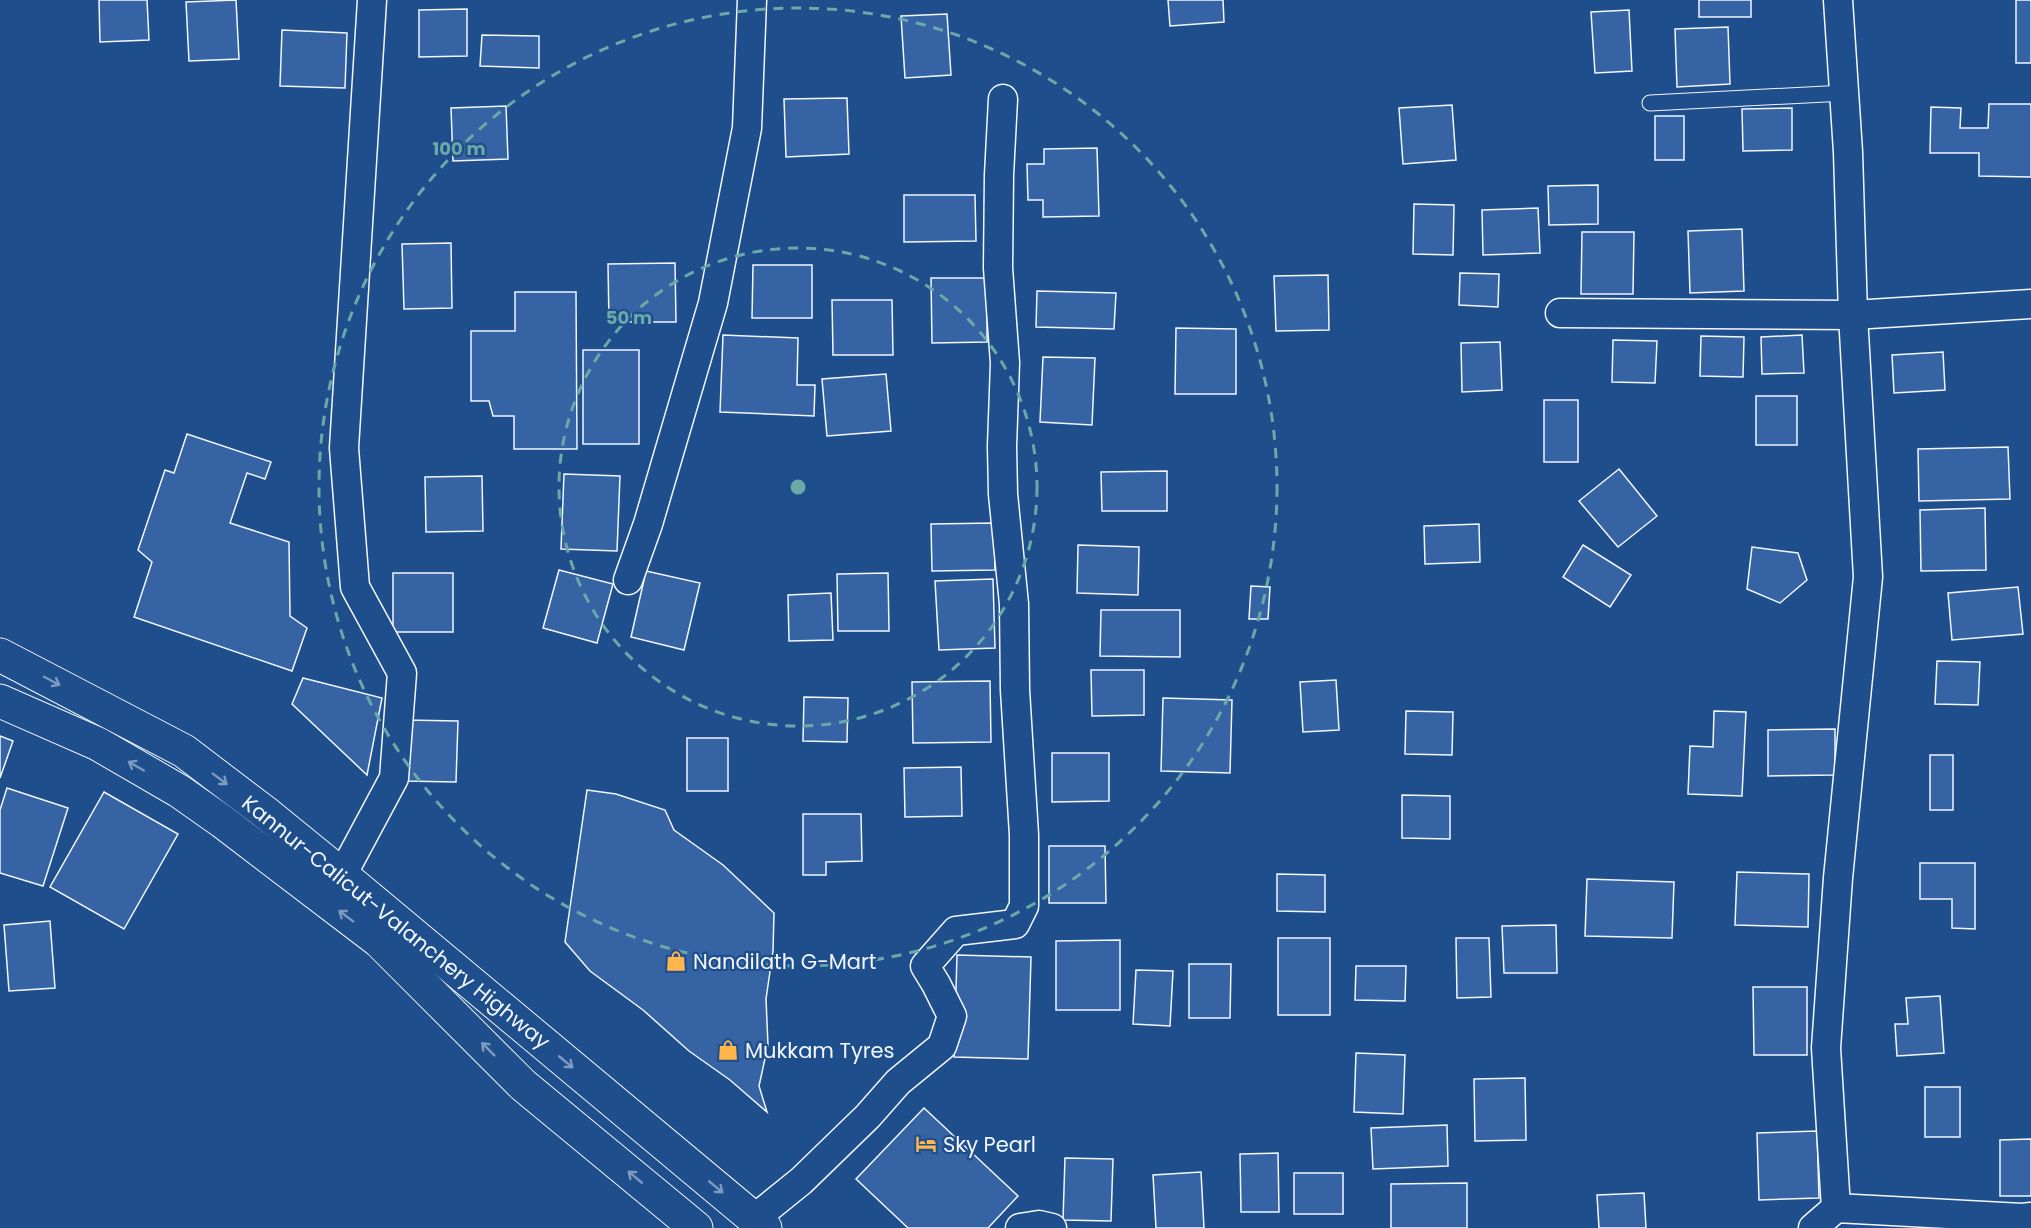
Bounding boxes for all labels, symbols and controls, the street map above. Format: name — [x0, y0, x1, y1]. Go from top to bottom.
text: 100 m — [432, 136, 486, 161]
text: 50 m — [606, 305, 652, 330]
centre of rings — [788, 477, 808, 497]
one-way arrow — [43, 675, 60, 687]
one-way arrow — [128, 760, 145, 772]
one-way arrow — [212, 772, 228, 785]
street label: Kannur-Calicut-Valanchery Highway — [236, 788, 556, 1056]
one-way arrow — [338, 909, 354, 922]
place label: Nandilath G-Mart — [693, 947, 876, 976]
shop icon: Nandilath G-Mart — [664, 949, 688, 973]
place label: Mukkam Tyres — [745, 1036, 895, 1065]
shop icon: Mukkam Tyres — [716, 1038, 740, 1062]
one-way arrow — [480, 1042, 495, 1057]
one-way arrow — [558, 1055, 573, 1069]
place label: Sky Pearl — [943, 1130, 1036, 1159]
hotel icon: Sky Pearl — [914, 1132, 938, 1156]
one-way arrow — [628, 1170, 643, 1184]
one-way arrow — [708, 1180, 723, 1194]

